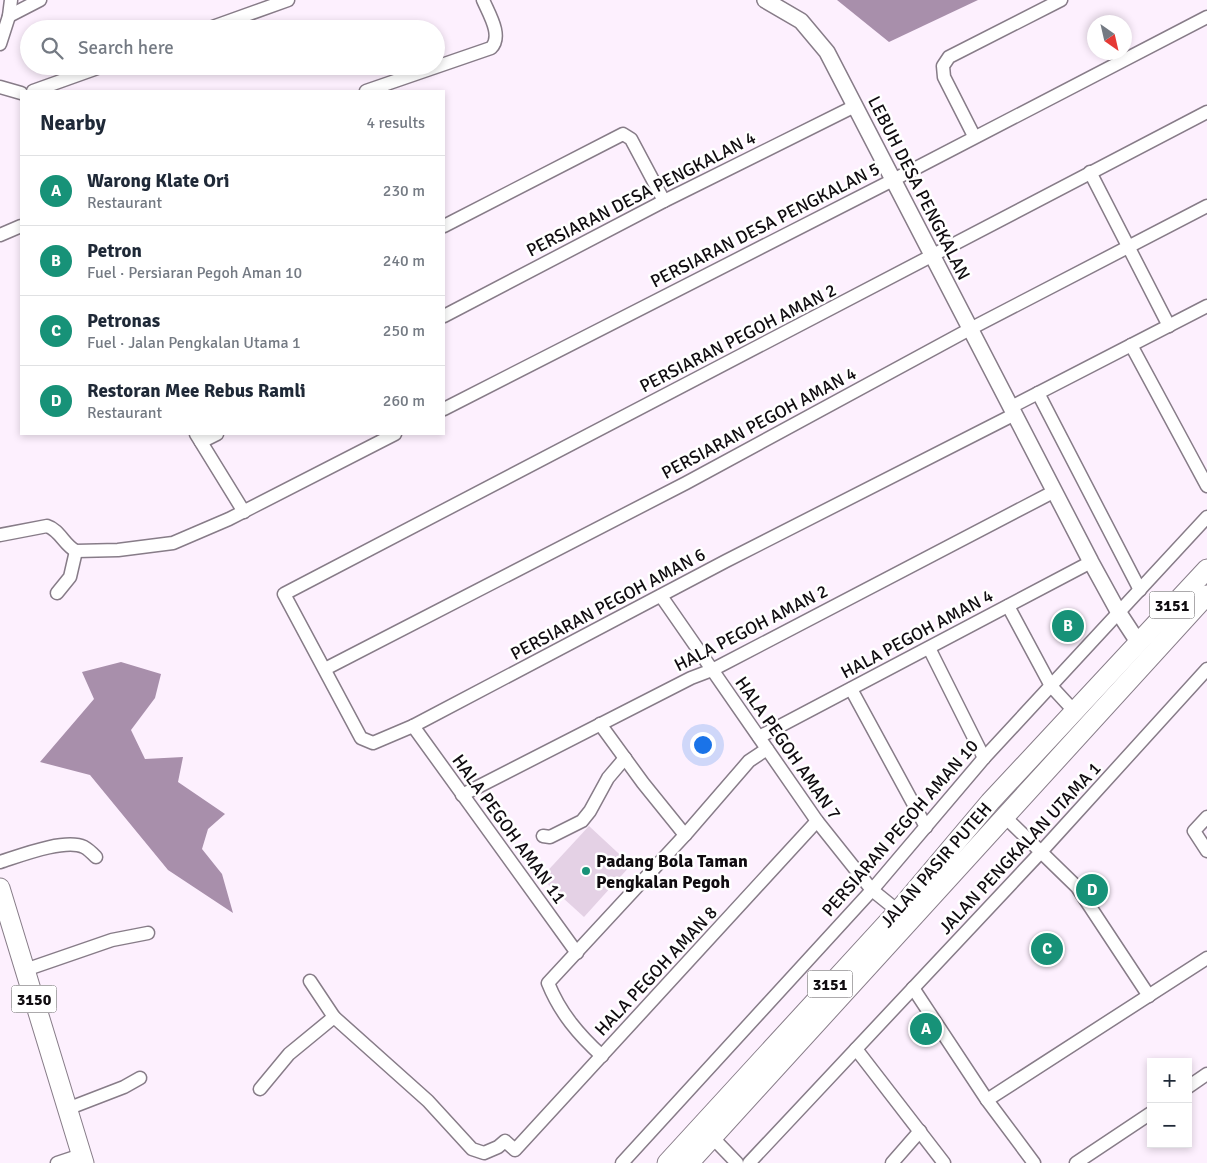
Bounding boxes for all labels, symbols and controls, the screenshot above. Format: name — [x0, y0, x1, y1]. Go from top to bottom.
north arrow — [1087, 15, 1132, 60]
search box — [20, 20, 445, 75]
icon: search — [38, 34, 66, 62]
text: Search here — [78, 36, 174, 60]
street label: LEBUH DESA PENGKALAN — [863, 92, 975, 284]
text: Nearby — [40, 110, 106, 136]
text: 4 results — [366, 113, 425, 133]
street label: PERSIARAN DESA PENGKALAN 4 — [523, 126, 760, 262]
street label: PERSIARAN DESA PENGKALAN 5 — [647, 157, 883, 293]
text: Warong Klate Ori — [87, 169, 230, 193]
text: A — [51, 181, 61, 201]
text: 230 m — [383, 181, 425, 201]
text: Restaurant — [87, 193, 162, 213]
text: Petron — [87, 239, 142, 263]
text: B — [51, 251, 61, 271]
text: 240 m — [383, 251, 425, 271]
text: Fuel · Persiaran Pegoh Aman 10 — [87, 263, 302, 283]
street label: PERSIARAN PEGOH AMAN 2 — [636, 279, 840, 397]
text: Petronas — [87, 309, 160, 333]
text: C — [51, 321, 61, 341]
text: 250 m — [383, 321, 425, 341]
text: Fuel · Jalan Pengkalan Utama 1 — [87, 333, 301, 353]
street label: PERSIARAN PEGOH AMAN 4 — [658, 362, 861, 484]
text: Restoran Mee Rebus Ramli — [87, 379, 306, 403]
text: D — [51, 391, 61, 411]
text: 260 m — [383, 391, 425, 411]
text: Restaurant — [87, 403, 162, 423]
street label: PERSIARAN PEGOH AMAN 6 — [507, 543, 709, 665]
street label: HALA PEGOH AMAN 2 — [670, 580, 832, 676]
street label: HALA PEGOH AMAN 4 — [837, 584, 997, 684]
road number: 3151 — [1150, 592, 1194, 618]
pin: B — [1052, 607, 1084, 645]
street label: HALA PEGOH AMAN 7 — [730, 672, 846, 824]
your location — [690, 732, 716, 758]
street label: PERSIARAN PEGOH AMAN 10 — [817, 735, 983, 921]
street label: HALA PEGOH AMAN 11 — [447, 750, 571, 908]
street label: JALAN PENGKALAN UTAMA 1 — [934, 757, 1106, 939]
street label: JALAN PASIR PUTEH — [876, 798, 996, 932]
place label: Padang Bola Taman Pengkalan Pegoh — [596, 850, 748, 893]
marker: Padang Bola Taman Pengkalan Pegoh — [580, 865, 592, 877]
pin: D — [1076, 871, 1108, 909]
street label: HALA PEGOH AMAN 8 — [590, 901, 722, 1041]
pin: C — [1031, 930, 1063, 968]
road number: 3151 — [808, 971, 852, 998]
road number: 3150 — [12, 986, 56, 1012]
pin: A — [910, 1010, 942, 1048]
map controls — [1147, 1058, 1192, 1148]
button: + — [1147, 1058, 1192, 1103]
button: − — [1147, 1103, 1192, 1148]

